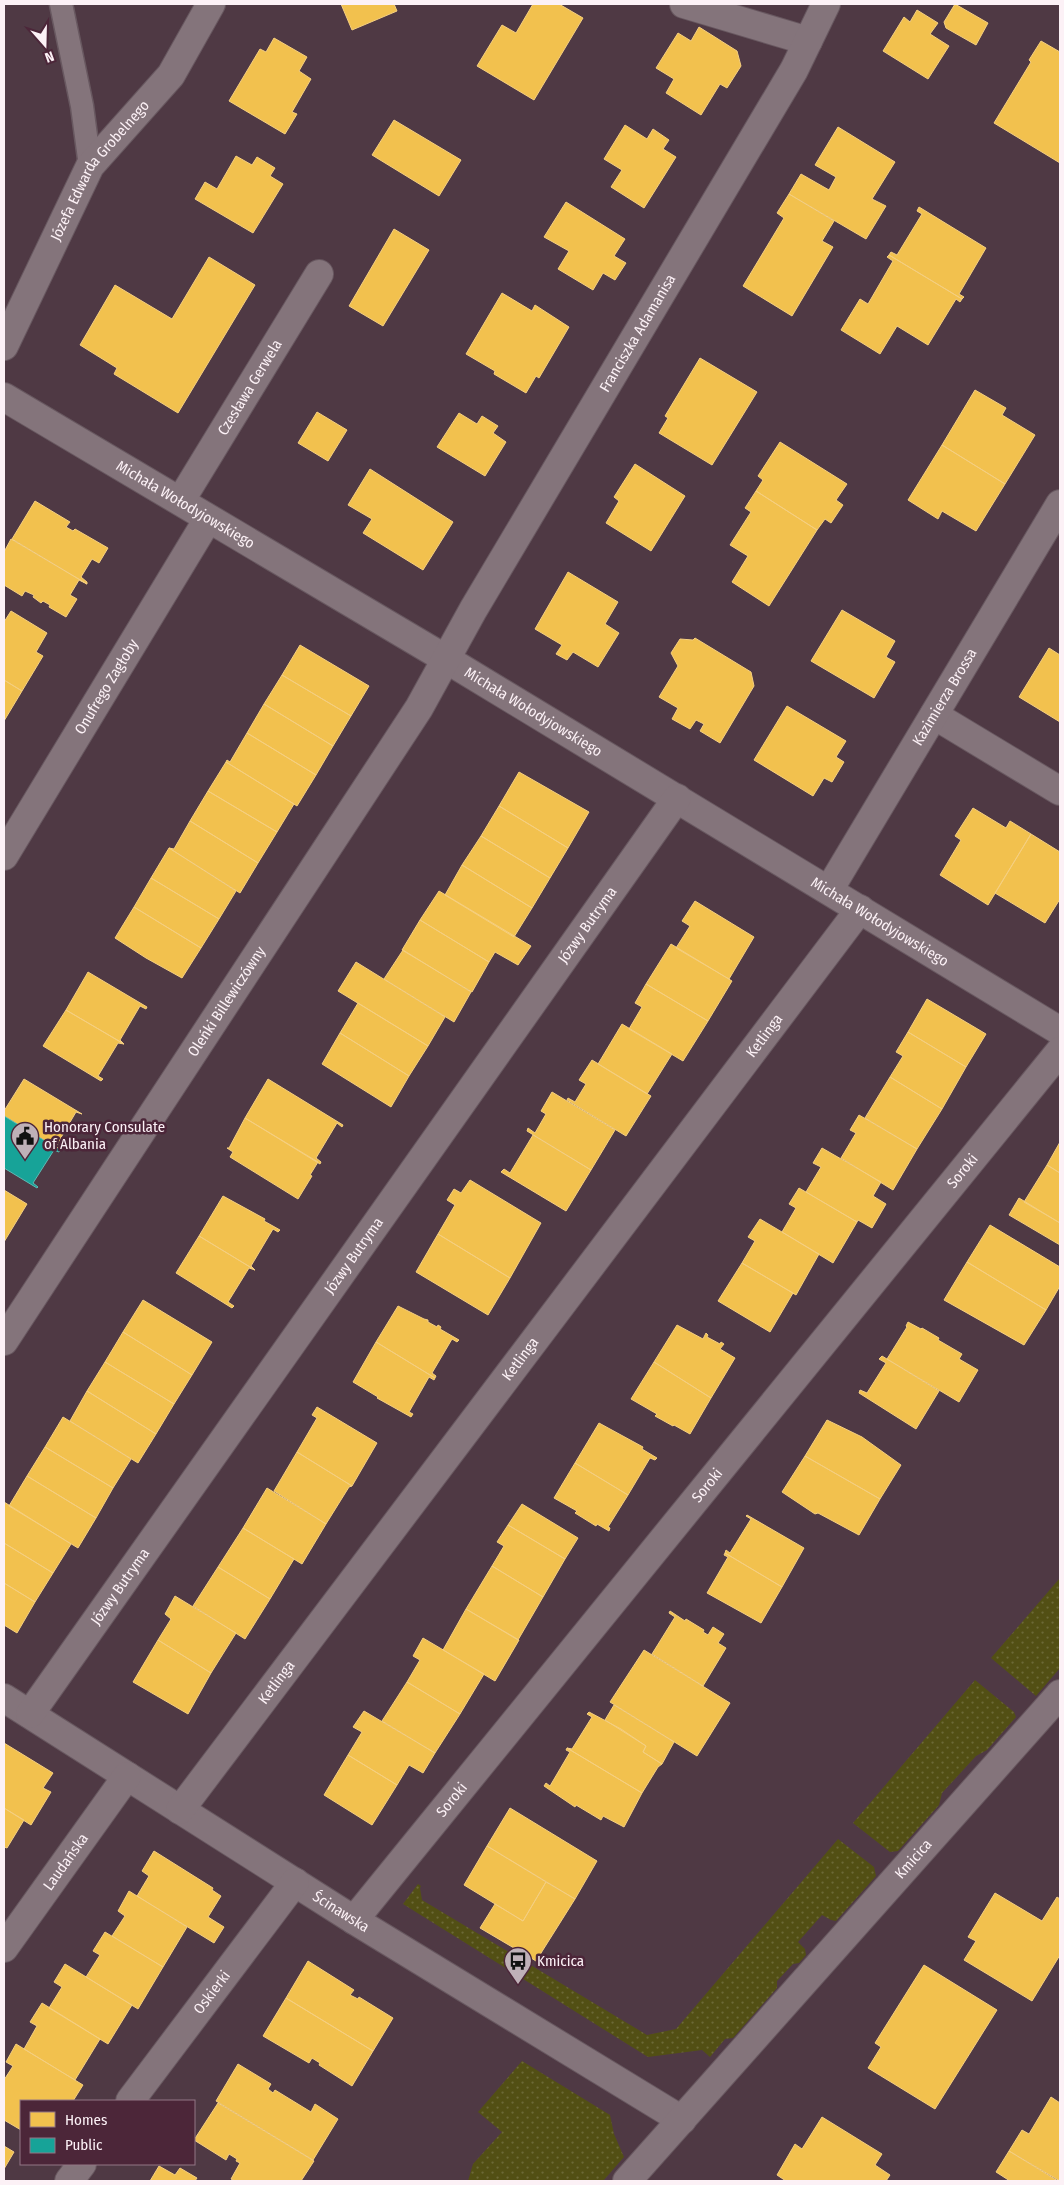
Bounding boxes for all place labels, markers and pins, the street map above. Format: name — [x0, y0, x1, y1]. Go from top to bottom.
place label: Honorary Consulate of Albania — [44, 1118, 165, 1153]
public building icon: Honorary Consulate of Albania — [10, 1121, 40, 1160]
bus stop icon: Kmicica — [503, 1946, 533, 1985]
place label: Kmicica — [537, 1952, 584, 1970]

